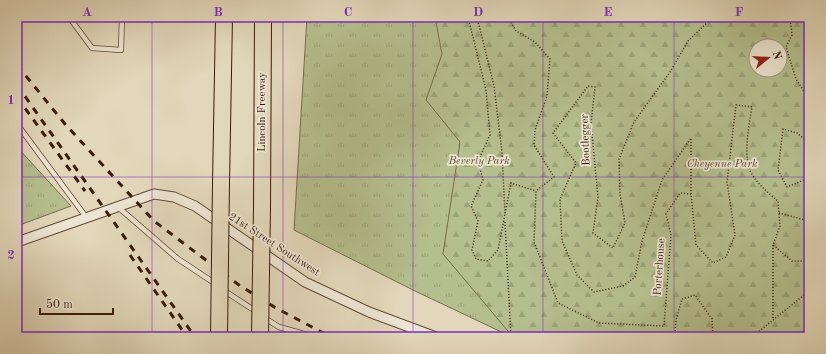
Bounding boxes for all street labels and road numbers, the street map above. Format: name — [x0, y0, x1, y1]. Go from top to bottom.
street label: Lincoln Freeway — [257, 72, 268, 152]
street label: Bootlegger — [580, 113, 592, 166]
street label: 21st Street Southwest — [226, 211, 322, 279]
street label: Porterhouse — [653, 238, 667, 296]

